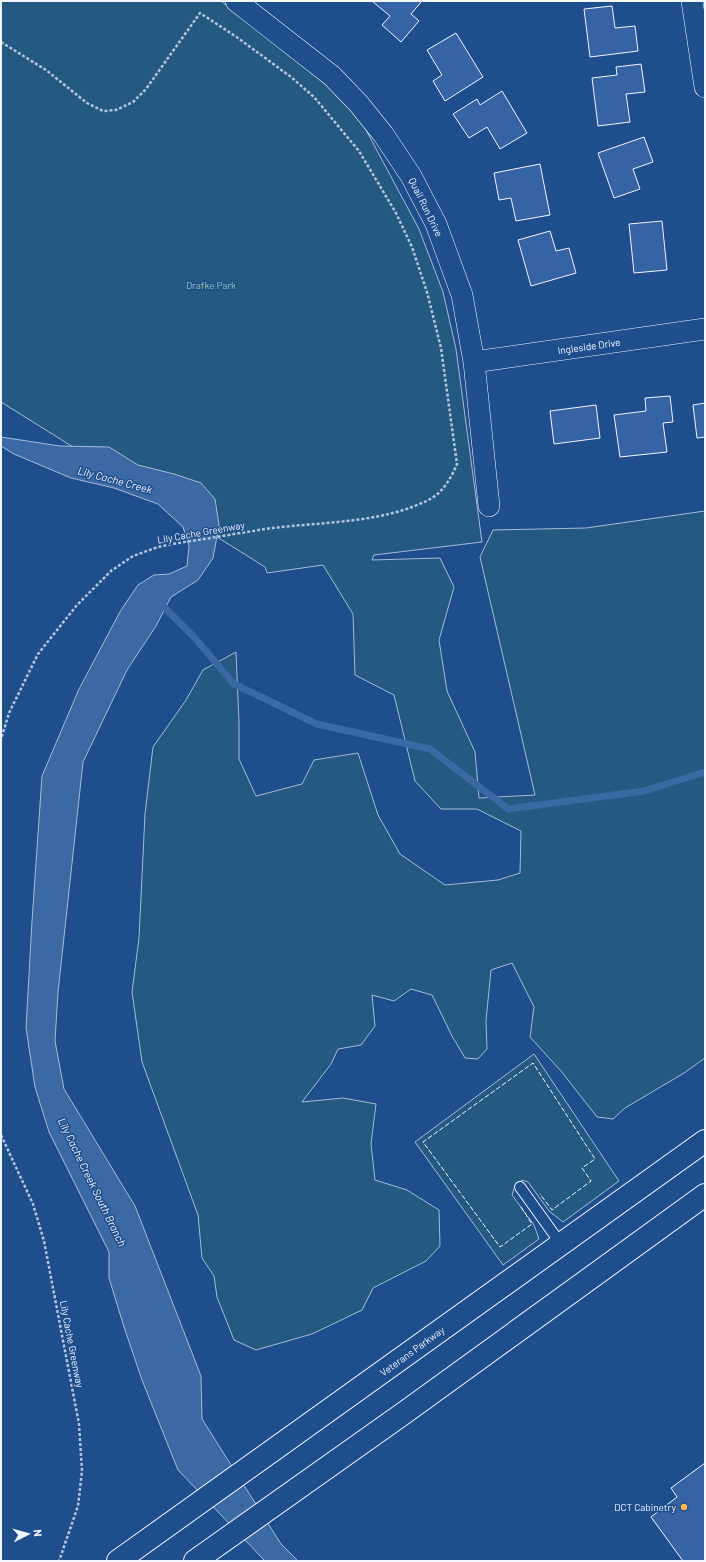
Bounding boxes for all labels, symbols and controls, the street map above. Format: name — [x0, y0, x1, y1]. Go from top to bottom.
street label: Quail Run Drive — [407, 176, 445, 238]
park label: Drafke Park — [186, 279, 236, 291]
street label: Ingleside Drive — [557, 336, 621, 356]
water label: Lily Cache Creek — [76, 463, 154, 496]
street label: Lily Cache Greenway — [156, 518, 246, 546]
water label: Lily Cache Creek South Branch — [56, 1115, 129, 1248]
street label: Lily Cache Greenway — [58, 1299, 86, 1389]
street label: Veterans Parkway — [377, 1323, 447, 1378]
place label: DCT Cabinetry — [614, 1501, 676, 1513]
marker: DCT Cabinetry — [679, 1502, 689, 1512]
north arrow — [8, 1514, 48, 1554]
text: N — [32, 1529, 45, 1537]

